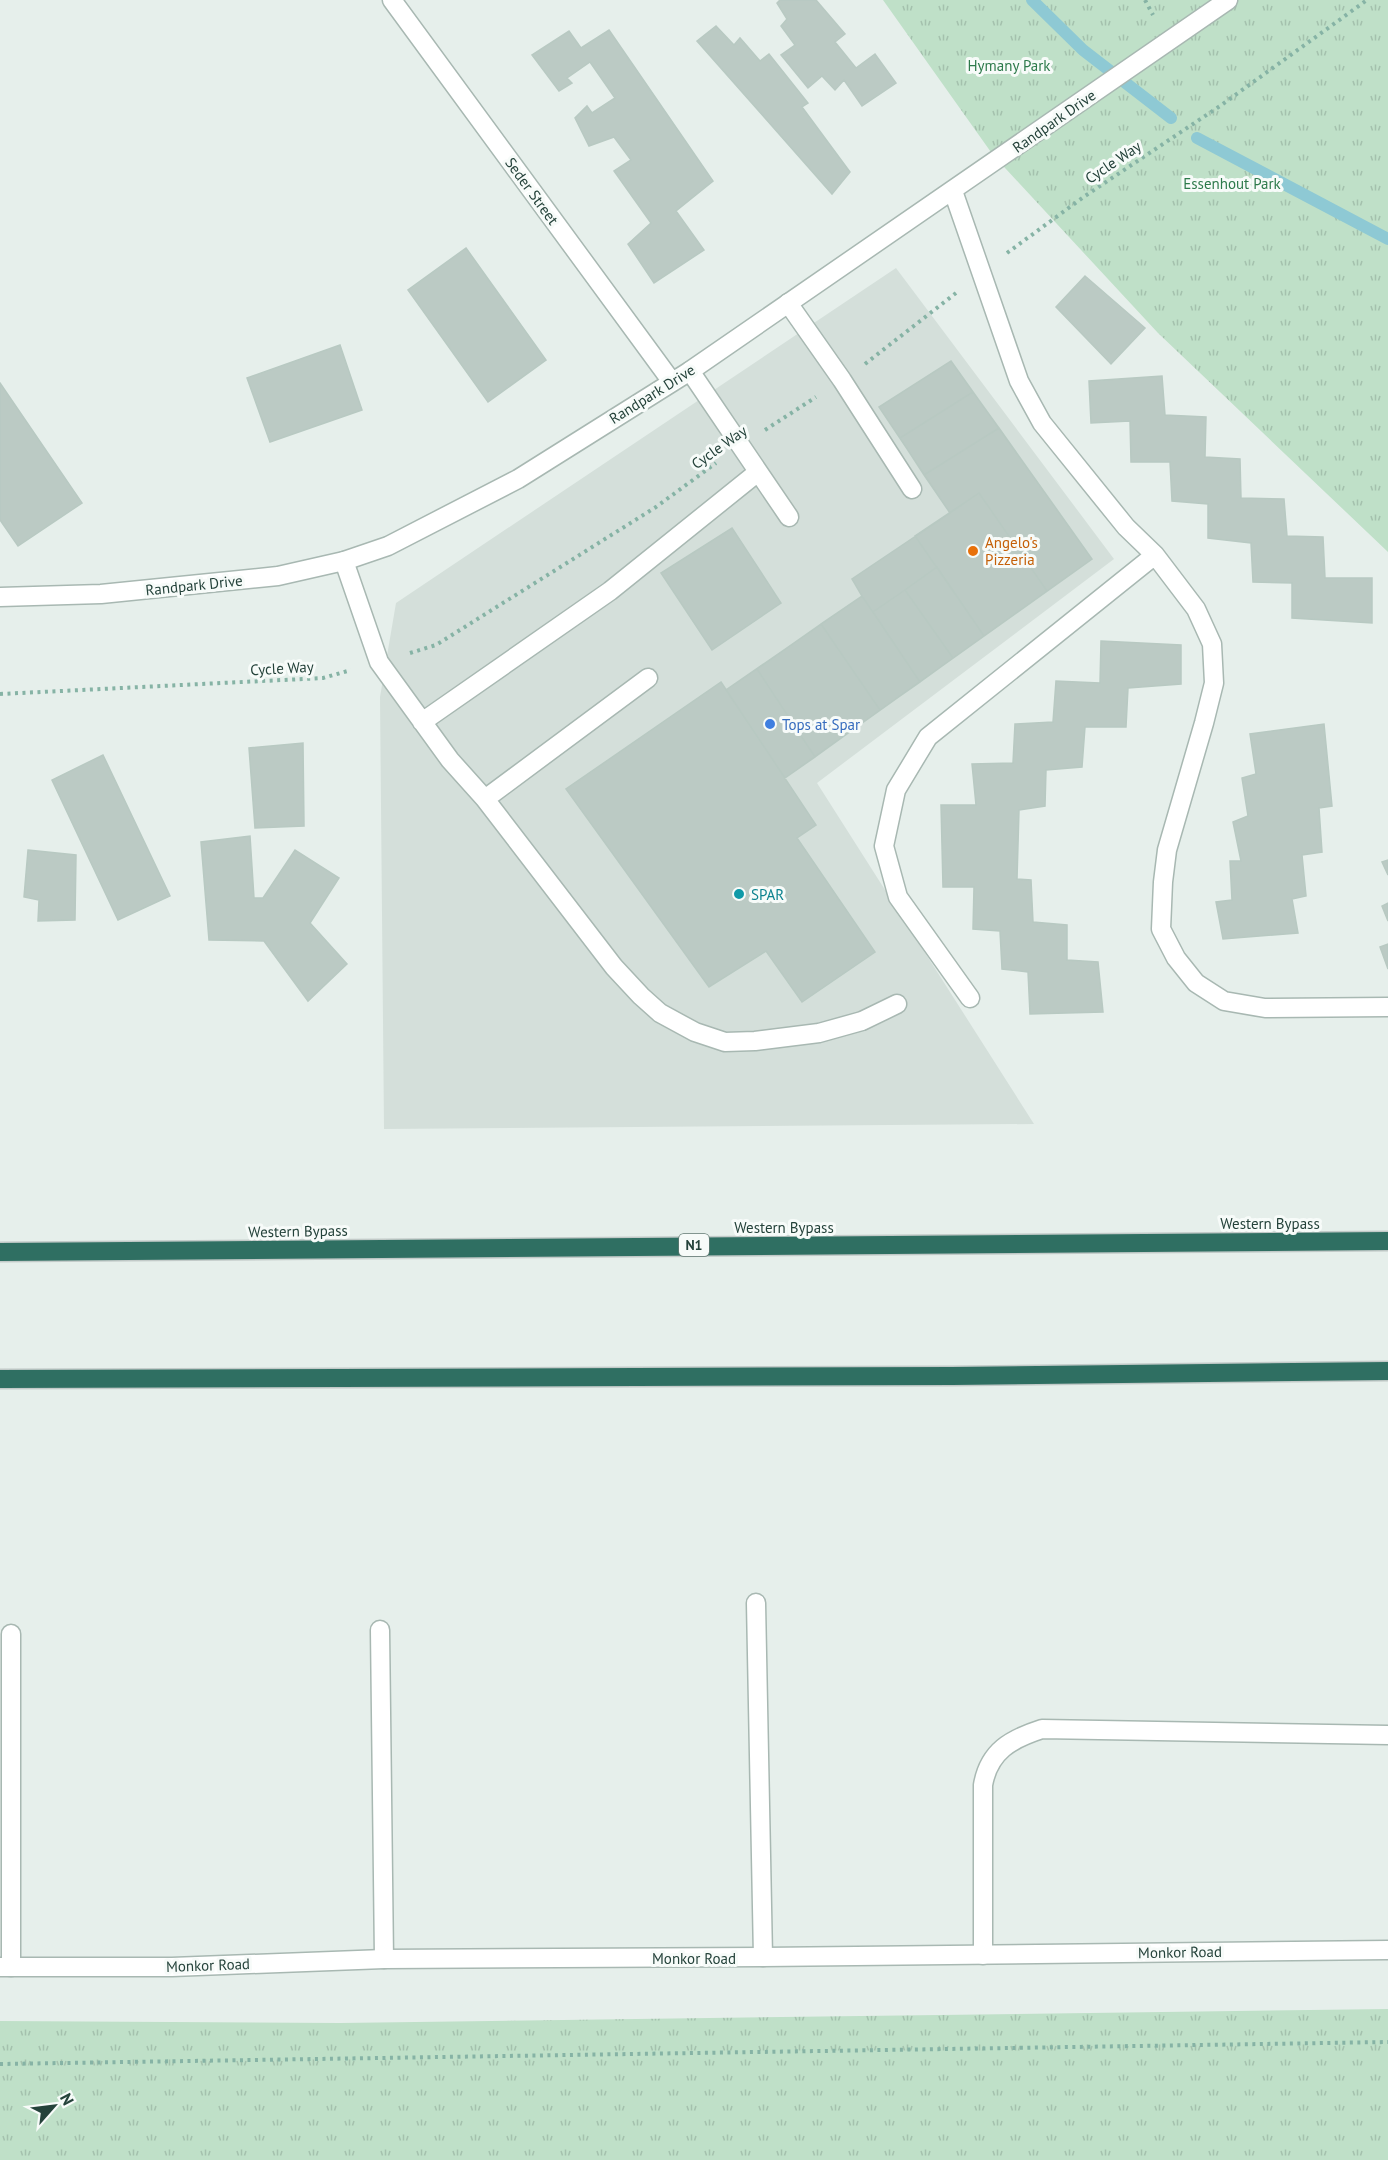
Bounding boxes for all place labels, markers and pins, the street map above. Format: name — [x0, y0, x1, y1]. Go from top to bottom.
place label: Angelo's Pizzeria — [985, 533, 1038, 569]
marker: Angelo's Pizzeria — [966, 544, 980, 558]
place label: Tops at Spar — [782, 715, 860, 734]
marker: Tops at Spar — [763, 717, 777, 731]
place label: SPAR — [751, 885, 784, 904]
marker: SPAR — [732, 887, 746, 901]

